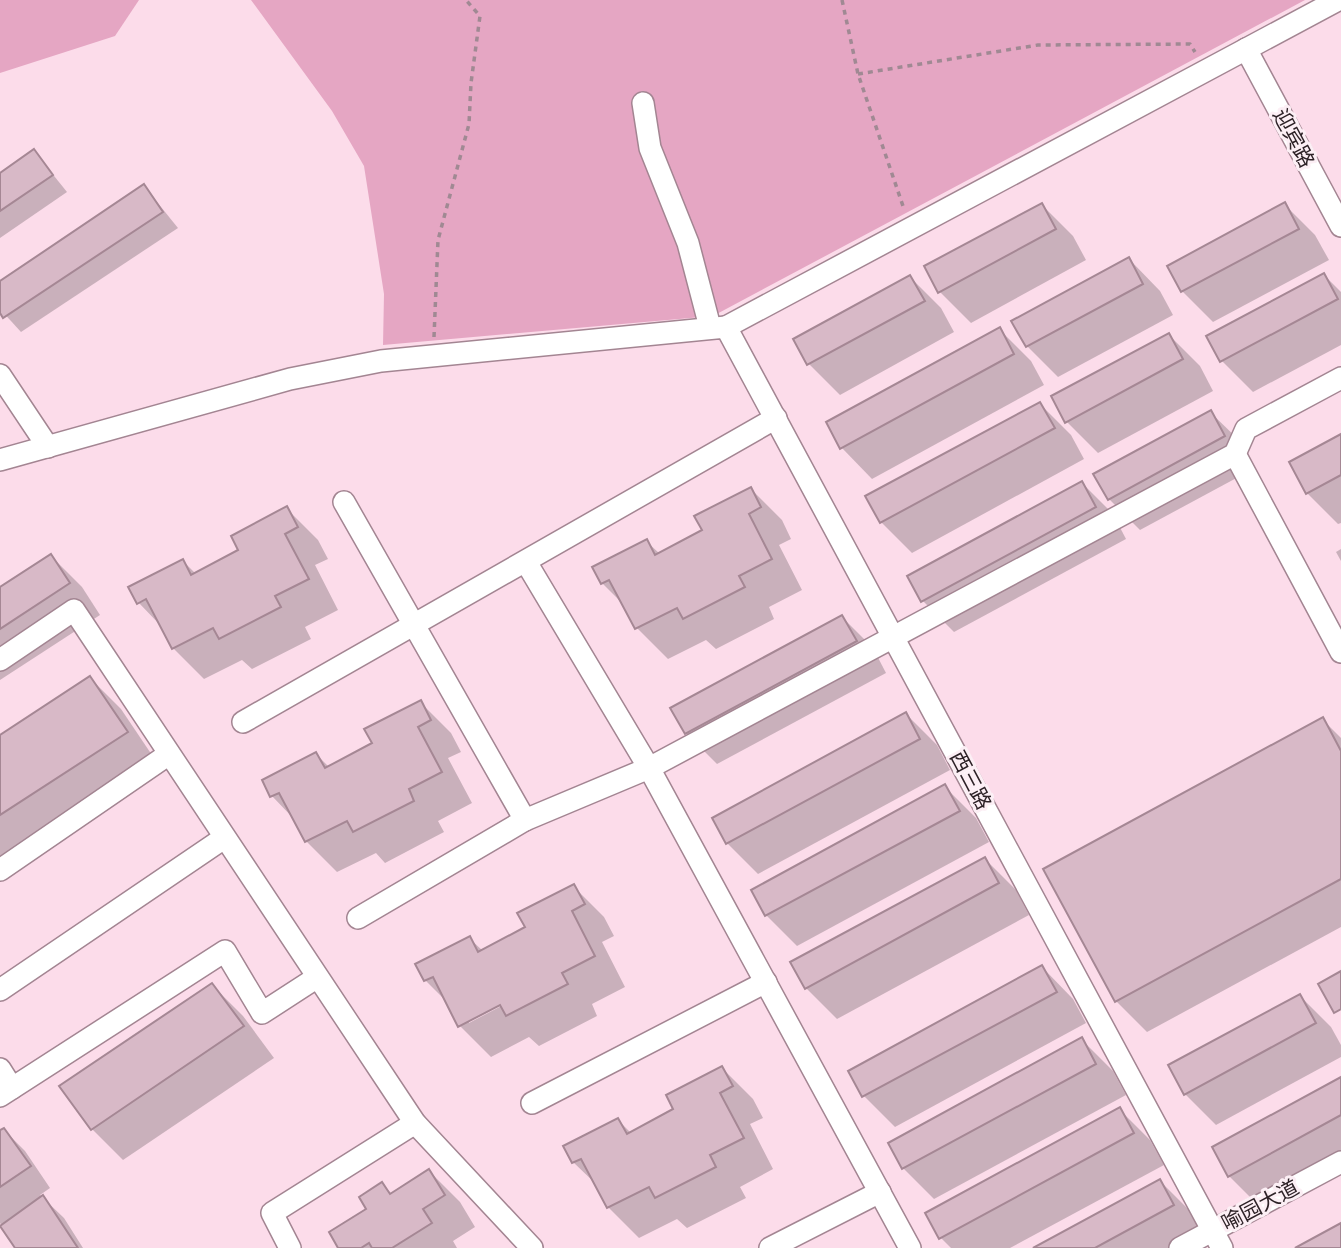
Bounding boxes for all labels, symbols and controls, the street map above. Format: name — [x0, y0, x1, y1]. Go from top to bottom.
street label: 迎宾路 — [1269, 105, 1319, 171]
street label: 西三路 — [946, 747, 996, 813]
street label: 喻园大道 — [1218, 1175, 1302, 1235]

